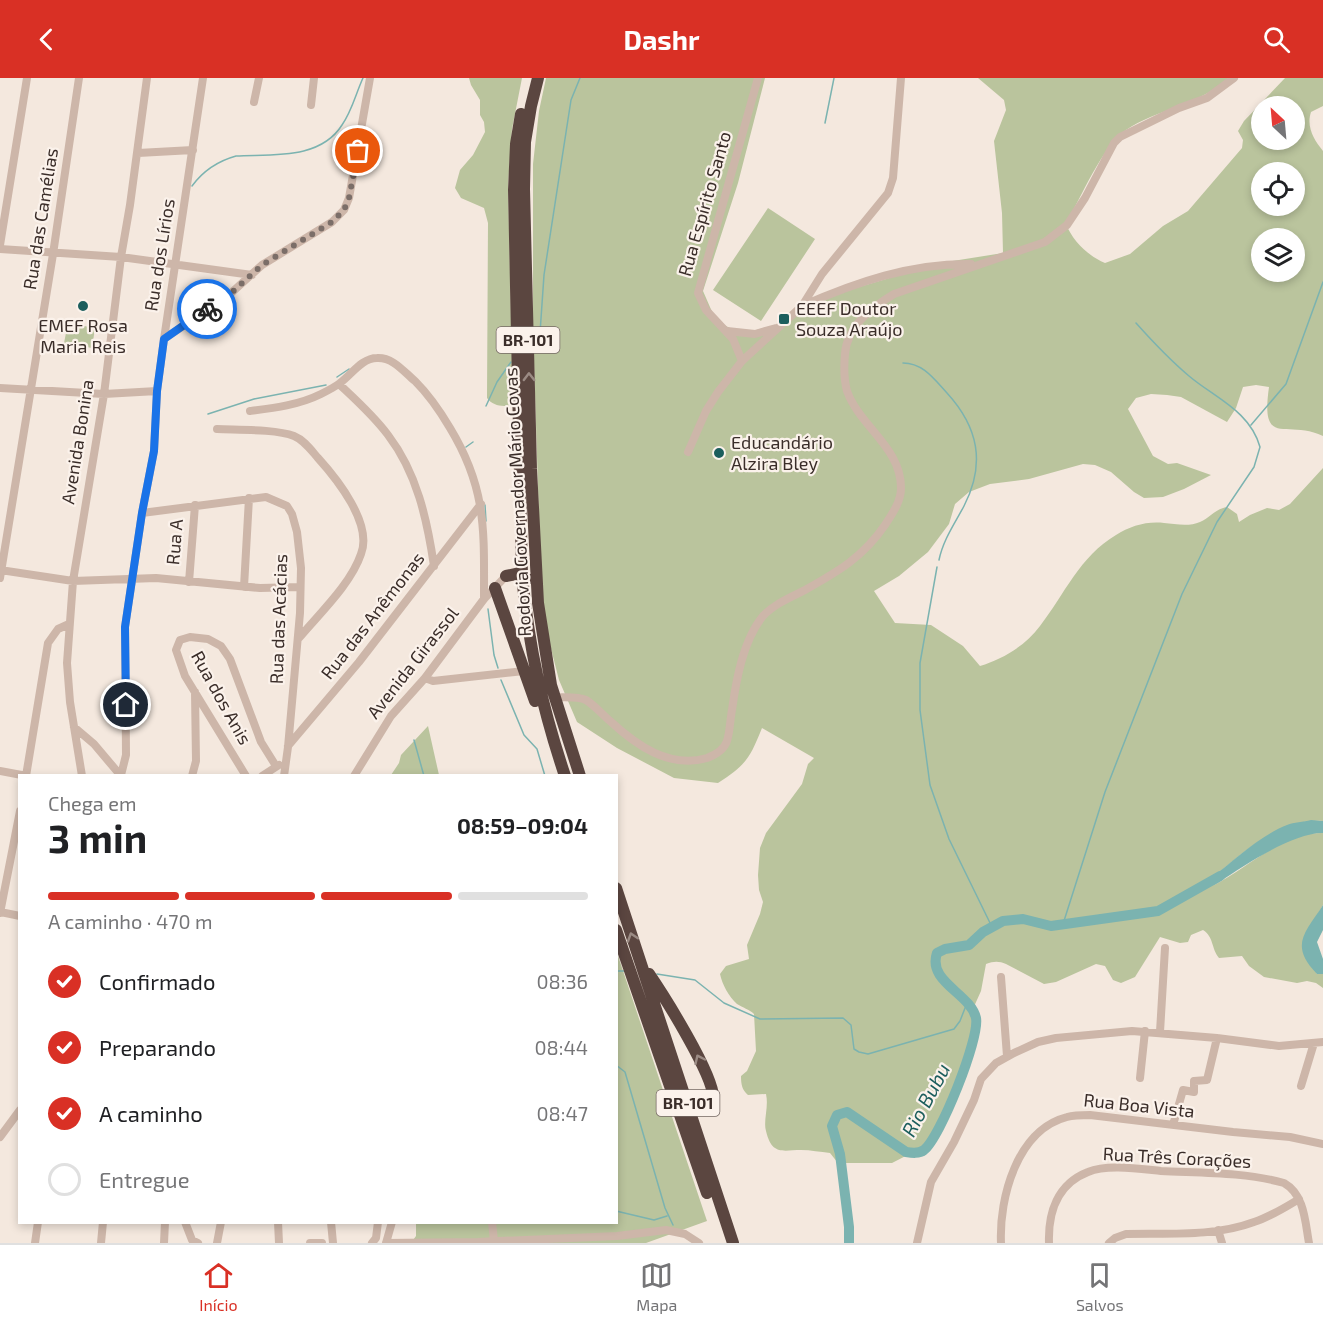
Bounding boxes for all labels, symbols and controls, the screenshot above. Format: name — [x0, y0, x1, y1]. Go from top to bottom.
icon: back — [30, 23, 63, 56]
text: Dashr — [624, 23, 699, 55]
icon: search — [1260, 23, 1293, 56]
north arrow — [1251, 96, 1305, 150]
map controls — [1251, 96, 1305, 282]
pin — [332, 125, 383, 176]
street label: Rua Espírito Santo — [673, 129, 735, 279]
icon: bag — [341, 134, 374, 167]
street label: Rua das Camélias — [18, 146, 62, 291]
button: locate — [1251, 162, 1305, 216]
street label: Rua dos Lírios — [139, 197, 179, 313]
button: layers — [1251, 228, 1305, 282]
courier — [177, 279, 237, 339]
icon: bike — [191, 293, 224, 326]
place label: EEEF Doutor Souza Araújo — [796, 297, 903, 340]
marker: EMEF Rosa Maria Reis — [76, 299, 90, 313]
marker: EEEF Doutor Souza Araújo — [777, 312, 791, 326]
place label: EMEF Rosa Maria Reis — [38, 314, 128, 357]
road number: BR-101 — [496, 327, 560, 353]
street label: Rodovia Governador Mário Covas — [499, 367, 535, 637]
one-way arrow — [523, 372, 536, 381]
street label: Avenida Bonina — [56, 378, 98, 506]
place label: Educandário Alzira Bley — [731, 431, 833, 474]
marker: Educandário Alzira Bley — [712, 446, 726, 460]
street label: Rua A — [161, 517, 187, 566]
street label: Rua das Anêmonas — [316, 548, 429, 683]
street label: Rua das Acácias — [265, 553, 291, 684]
street label: Avenida Girassol — [362, 602, 463, 723]
street label: Rua dos Anis — [187, 647, 257, 748]
pin — [100, 679, 151, 730]
icon: home — [109, 688, 142, 721]
text: Chega em — [48, 791, 137, 815]
text: 08:59–09:04 — [457, 812, 588, 838]
text: 3 min — [48, 814, 147, 861]
text: A caminho · 470 m — [48, 909, 212, 933]
one-way arrow — [627, 932, 640, 943]
icon: check — [48, 965, 81, 998]
text: Confirmado — [99, 968, 215, 994]
text: 08:36 — [537, 969, 588, 993]
icon: check — [48, 1031, 81, 1064]
text: Preparando — [99, 1034, 216, 1060]
text: 08:44 — [534, 1035, 588, 1059]
one-way arrow — [694, 1055, 706, 1066]
water label: Rio Bubu — [896, 1059, 954, 1140]
street label: Rua Boa Vista — [1083, 1088, 1196, 1122]
road number: BR-101 — [656, 1090, 720, 1116]
icon: check — [48, 1097, 81, 1130]
text: A caminho — [99, 1100, 203, 1126]
text: 08:47 — [537, 1101, 588, 1125]
street label: Rua Três Corações — [1102, 1142, 1252, 1173]
text: Entregue — [99, 1166, 189, 1192]
tab: Início — [199, 1259, 238, 1314]
tab: Mapa — [636, 1259, 677, 1314]
tab: Salvos — [1076, 1259, 1124, 1314]

